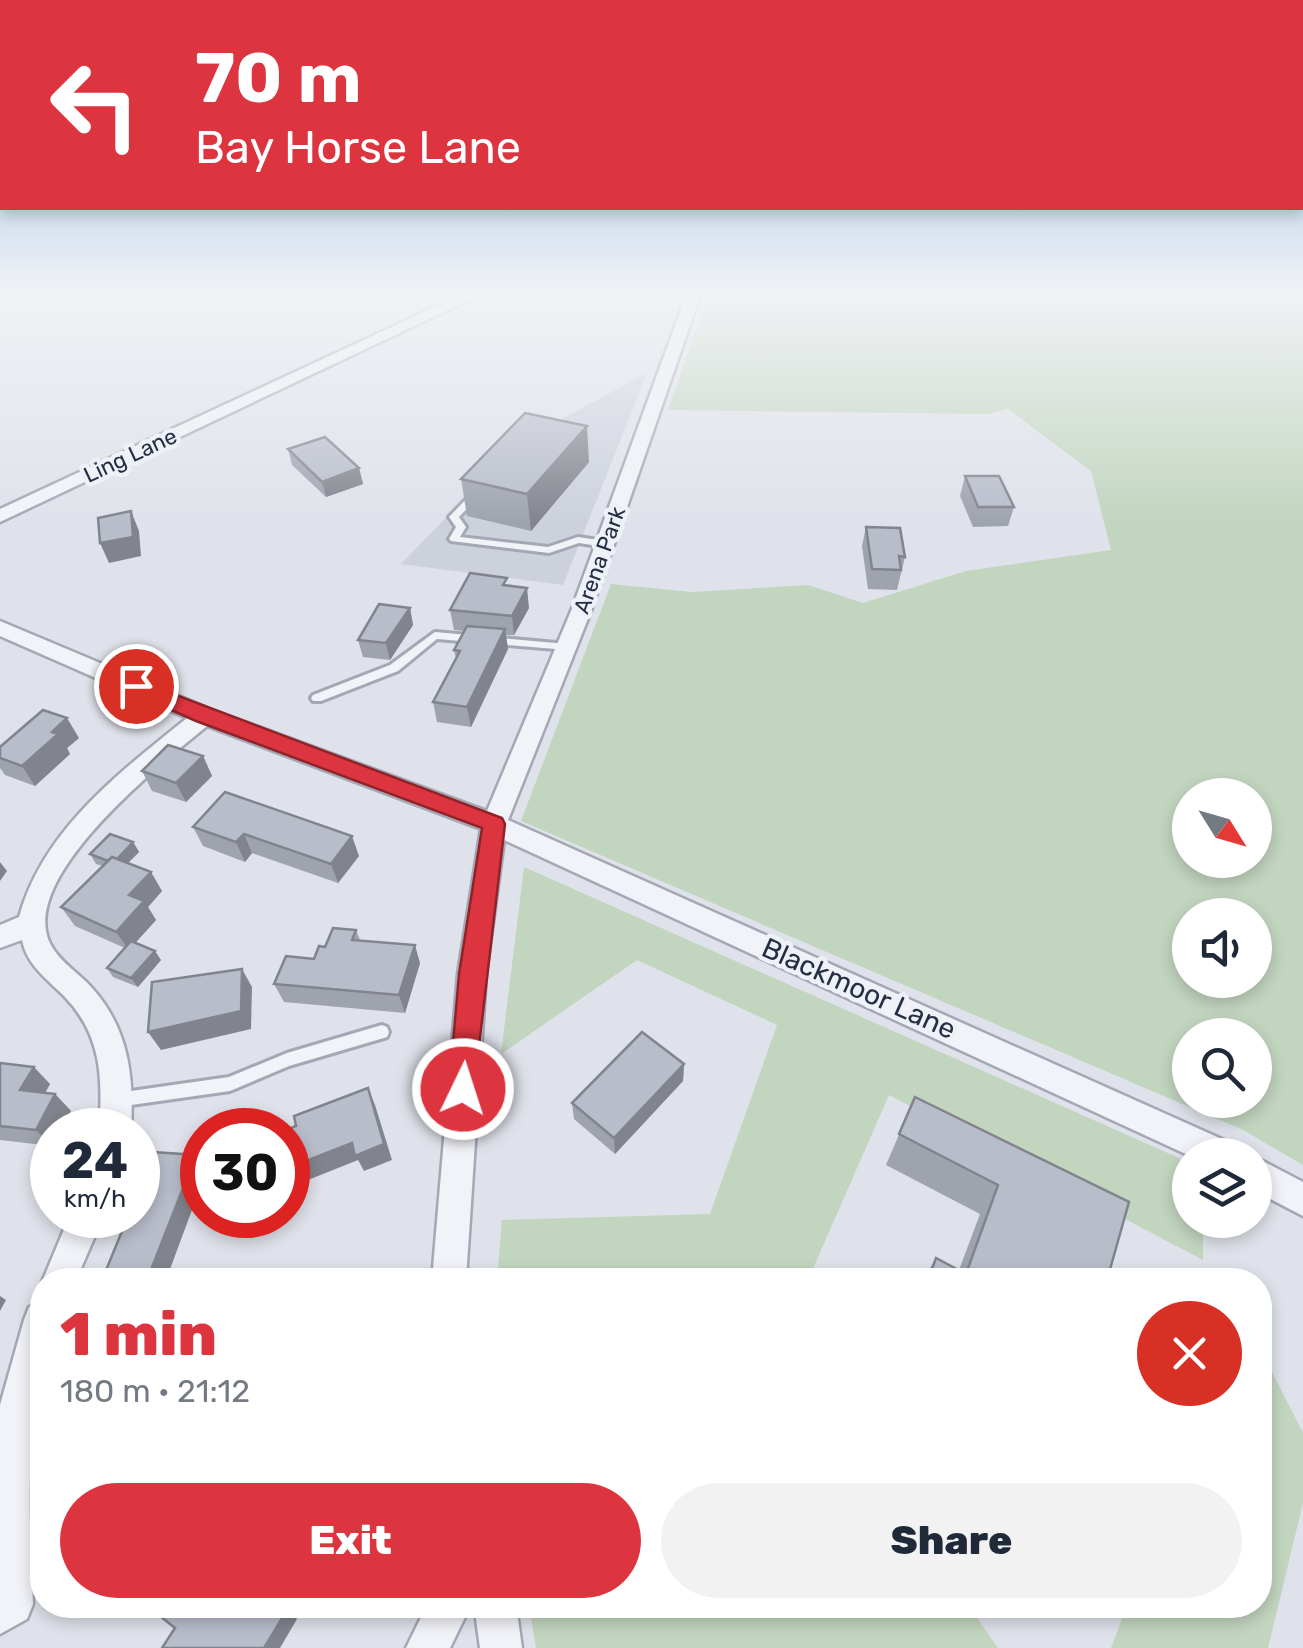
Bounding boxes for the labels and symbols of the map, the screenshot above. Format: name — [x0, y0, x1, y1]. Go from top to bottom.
street label: Ling Lane — [79, 422, 181, 489]
street label: Arena Park — [568, 502, 632, 617]
pin — [94, 644, 179, 729]
north arrow — [1172, 778, 1272, 878]
street label: Blackmoor Lane — [757, 931, 961, 1046]
position arrow — [411, 1037, 515, 1141]
speed limit sign: 30 — [180, 1108, 310, 1238]

